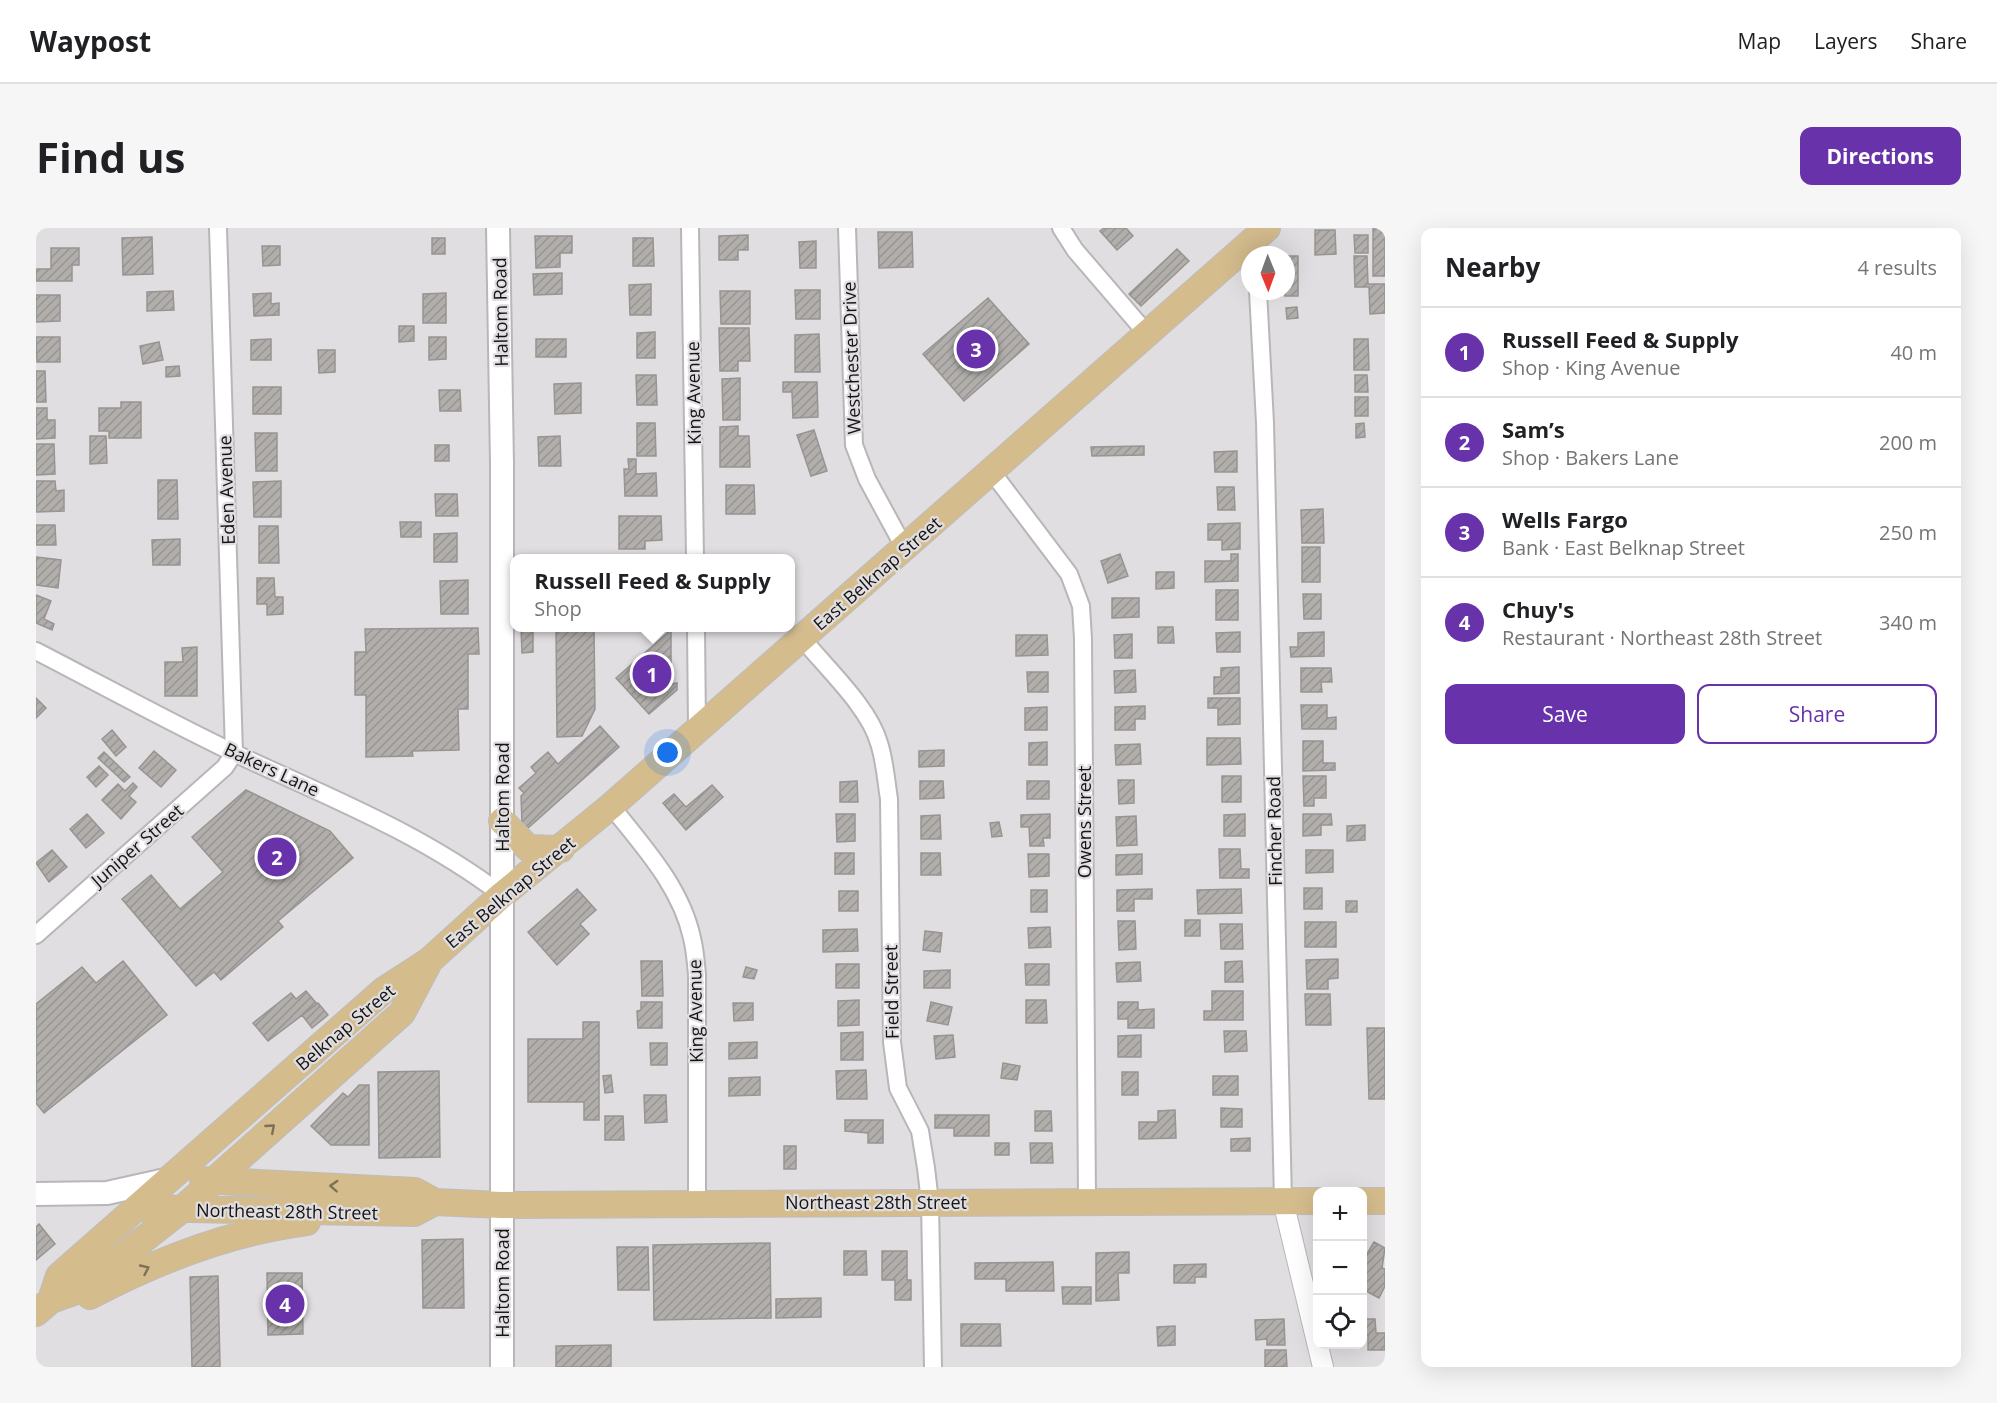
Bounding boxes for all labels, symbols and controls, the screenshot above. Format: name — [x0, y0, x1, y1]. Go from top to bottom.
text: Waypost — [30, 22, 151, 60]
text: Map — [1738, 27, 1781, 55]
text: Layers — [1814, 27, 1878, 55]
text: Share — [1911, 27, 1967, 55]
button: Directions — [1800, 127, 1961, 185]
text: Find us — [36, 128, 185, 185]
north arrow — [1241, 246, 1295, 300]
text: Nearby — [1445, 249, 1540, 285]
text: 4 results — [1857, 254, 1937, 281]
street label: Haltom Road — [487, 257, 513, 367]
street label: Westchester Drive — [836, 281, 866, 435]
text: Russell Feed & Supply — [1502, 324, 1739, 354]
pin: 3 — [956, 326, 996, 372]
text: 1 — [1459, 339, 1470, 366]
text: 40 m — [1890, 339, 1937, 366]
street label: King Avenue — [680, 341, 706, 445]
text: Shop · King Avenue — [1502, 354, 1680, 381]
text: Sam’s — [1502, 414, 1565, 444]
text: 2 — [1459, 429, 1470, 456]
text: 200 m — [1879, 429, 1937, 456]
street label: Eden Avenue — [212, 435, 240, 545]
text: Shop · Bakers Lane — [1502, 444, 1679, 471]
text: Wells Fargo — [1502, 504, 1628, 534]
street label: East Belknap Street — [808, 511, 946, 635]
text: 3 — [1459, 519, 1470, 546]
text: 250 m — [1879, 519, 1937, 546]
text: Bank · East Belknap Street — [1502, 534, 1745, 561]
popup — [510, 554, 795, 632]
text: Russell Feed & Supply — [534, 565, 771, 595]
text: Chuy's — [1502, 594, 1574, 624]
text: Shop — [534, 595, 582, 622]
text: 4 — [1459, 609, 1470, 636]
text: 340 m — [1879, 609, 1937, 636]
text: Restaurant · Northeast 28th Street — [1502, 624, 1822, 651]
pin: 1 — [632, 652, 672, 696]
button: Save — [1445, 684, 1685, 744]
button: Share — [1697, 684, 1937, 744]
street label: Bakers Lane — [221, 736, 323, 802]
your location — [653, 738, 682, 767]
street label: Haltom Road — [490, 742, 514, 852]
street label: Owens Street — [1072, 766, 1096, 878]
street label: Fincher Road — [1261, 776, 1287, 886]
street label: Juniper Street — [84, 798, 188, 893]
street label: East Belknap Street — [440, 831, 580, 953]
pin: 2 — [258, 834, 296, 880]
street label: Field Street — [878, 945, 904, 1039]
street label: King Avenue — [682, 959, 708, 1063]
street label: Belknap Street — [290, 978, 400, 1076]
one-way arrow — [264, 1125, 275, 1136]
one-way arrow — [330, 1180, 339, 1193]
map controls — [1313, 1187, 1367, 1349]
button: + — [1313, 1187, 1367, 1241]
street label: Northeast 28th Street — [785, 1190, 967, 1214]
street label: Northeast 28th Street — [196, 1197, 378, 1225]
street label: Haltom Road — [490, 1228, 514, 1338]
button: − — [1313, 1241, 1367, 1295]
one-way arrow — [138, 1264, 149, 1276]
pin: 4 — [266, 1282, 304, 1326]
button: locate — [1313, 1295, 1367, 1349]

